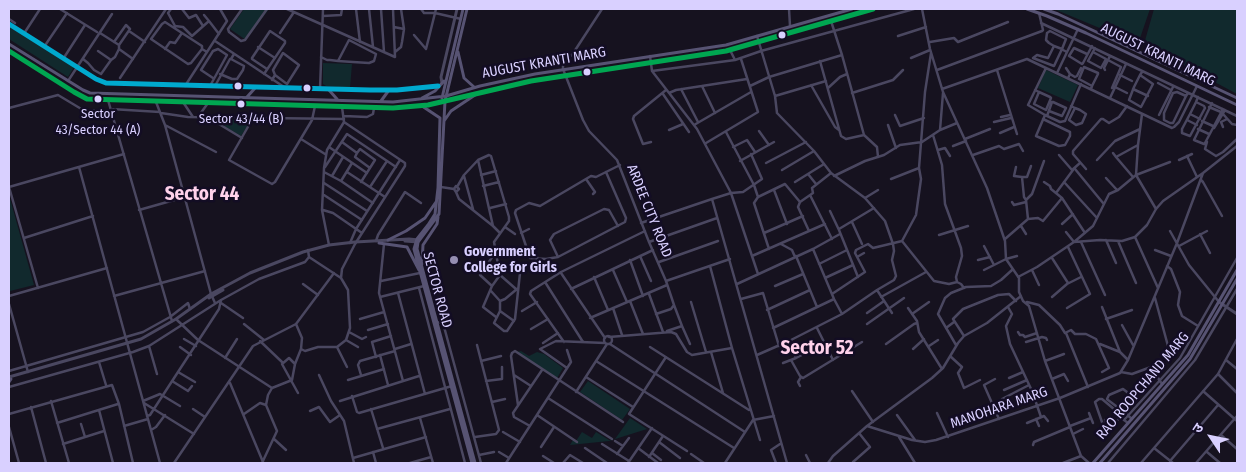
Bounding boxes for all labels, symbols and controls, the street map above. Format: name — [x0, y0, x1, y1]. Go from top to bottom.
street label: AUGUST KRANTI MARG — [1098, 20, 1218, 90]
unlabelled marker — [777, 30, 787, 40]
street label: AUGUST KRANTI MARG — [481, 44, 607, 82]
unlabelled marker — [582, 67, 592, 77]
unlabelled marker — [233, 81, 243, 91]
unlabelled marker — [302, 83, 312, 93]
marker: Sector 43/Sector 44 (A) — [93, 94, 103, 104]
marker: Sector 43/44 (B) — [236, 99, 246, 109]
place label: Sector 43/Sector 44 (A) — [56, 106, 140, 137]
place label: Sector 43/44 (B) — [199, 111, 283, 127]
street label: ARDEE CITY ROAD — [623, 162, 675, 260]
district label: Sector 44 — [165, 184, 239, 206]
place label: Government College for Girls — [464, 244, 557, 276]
street label: SECTOR ROAD — [419, 250, 455, 330]
marker: Government College for Girls — [448, 254, 460, 266]
street label: RAO ROOPCHAND MARG — [1093, 329, 1193, 443]
district label: Sector 52 — [780, 338, 854, 360]
street label: MANOHARA MARG — [948, 384, 1050, 432]
north arrow — [1186, 412, 1236, 462]
text: उ — [1189, 420, 1207, 436]

